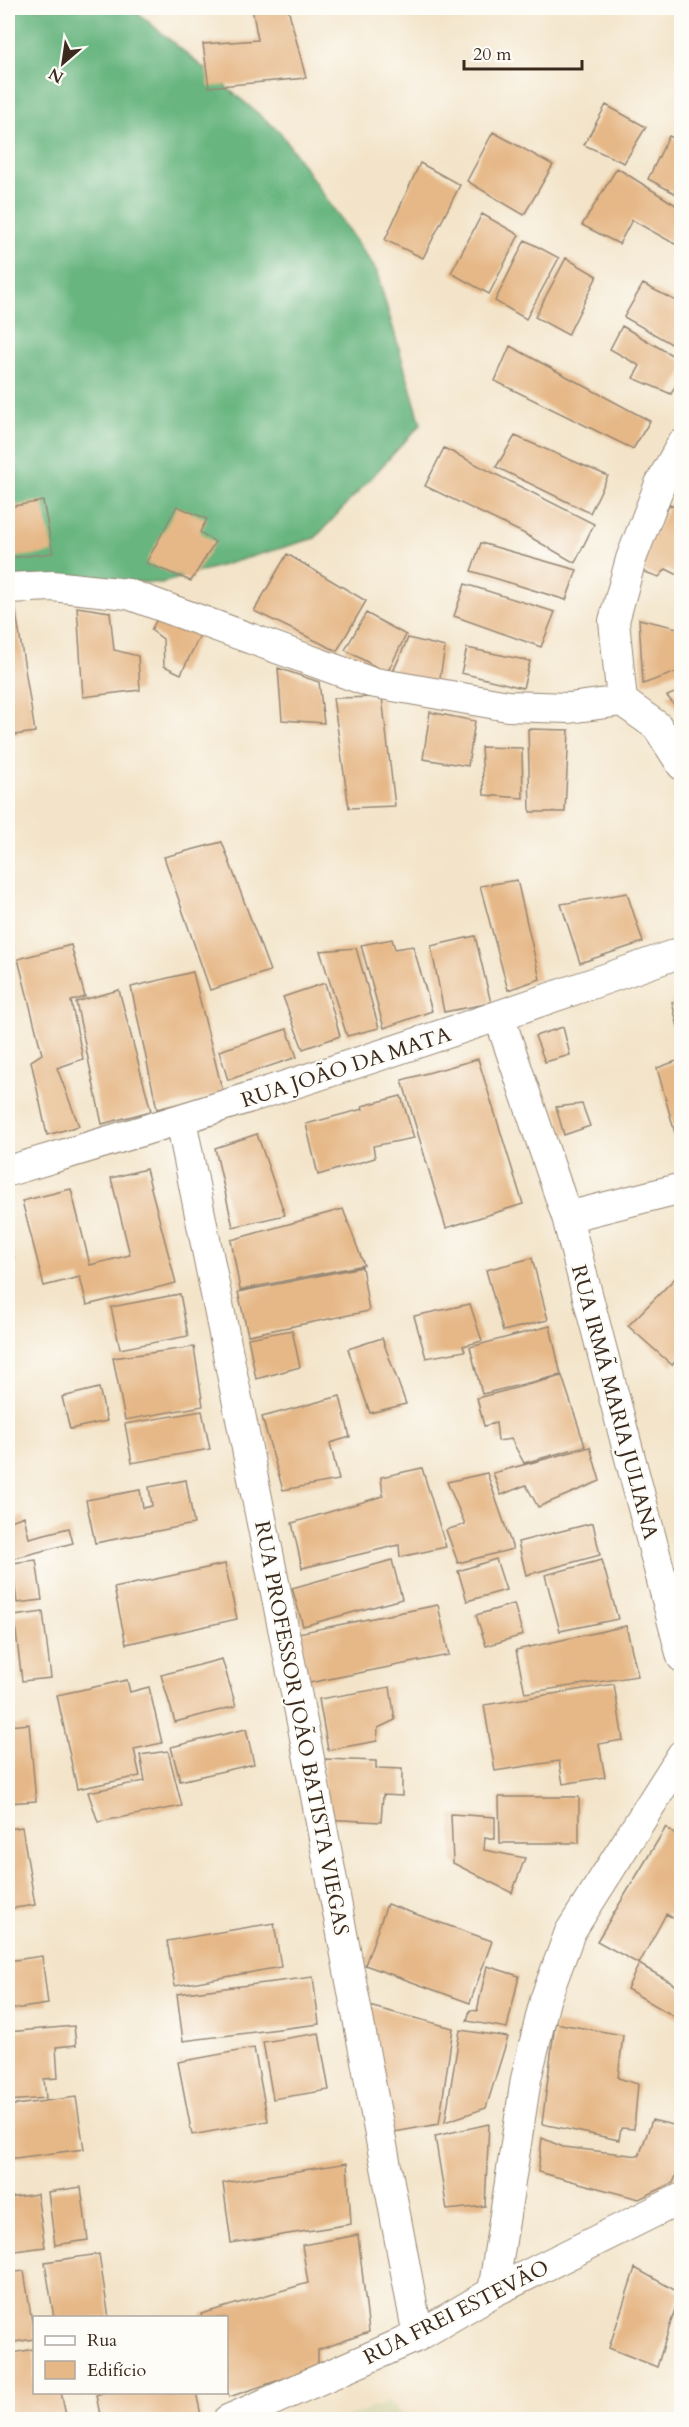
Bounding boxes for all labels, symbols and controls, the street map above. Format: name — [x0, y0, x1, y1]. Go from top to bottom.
north arrow — [33, 33, 93, 93]
scale bar — [464, 33, 582, 71]
text: 20 m — [473, 42, 512, 67]
text: N — [45, 62, 68, 88]
street label: RUA JOÃO DA MATA — [237, 1019, 455, 1115]
street label: RUA IRMÃ MARIA JULIANA — [564, 1261, 666, 1543]
street label: RUA PROFESSOR JOÃO BATISTA VIEGAS — [247, 1518, 357, 1938]
street label: RUA FREI ESTEVÃO — [358, 2252, 554, 2372]
legend — [33, 2316, 228, 2394]
text: Rua — [87, 2328, 117, 2353]
text: Edifício — [87, 2358, 147, 2383]

